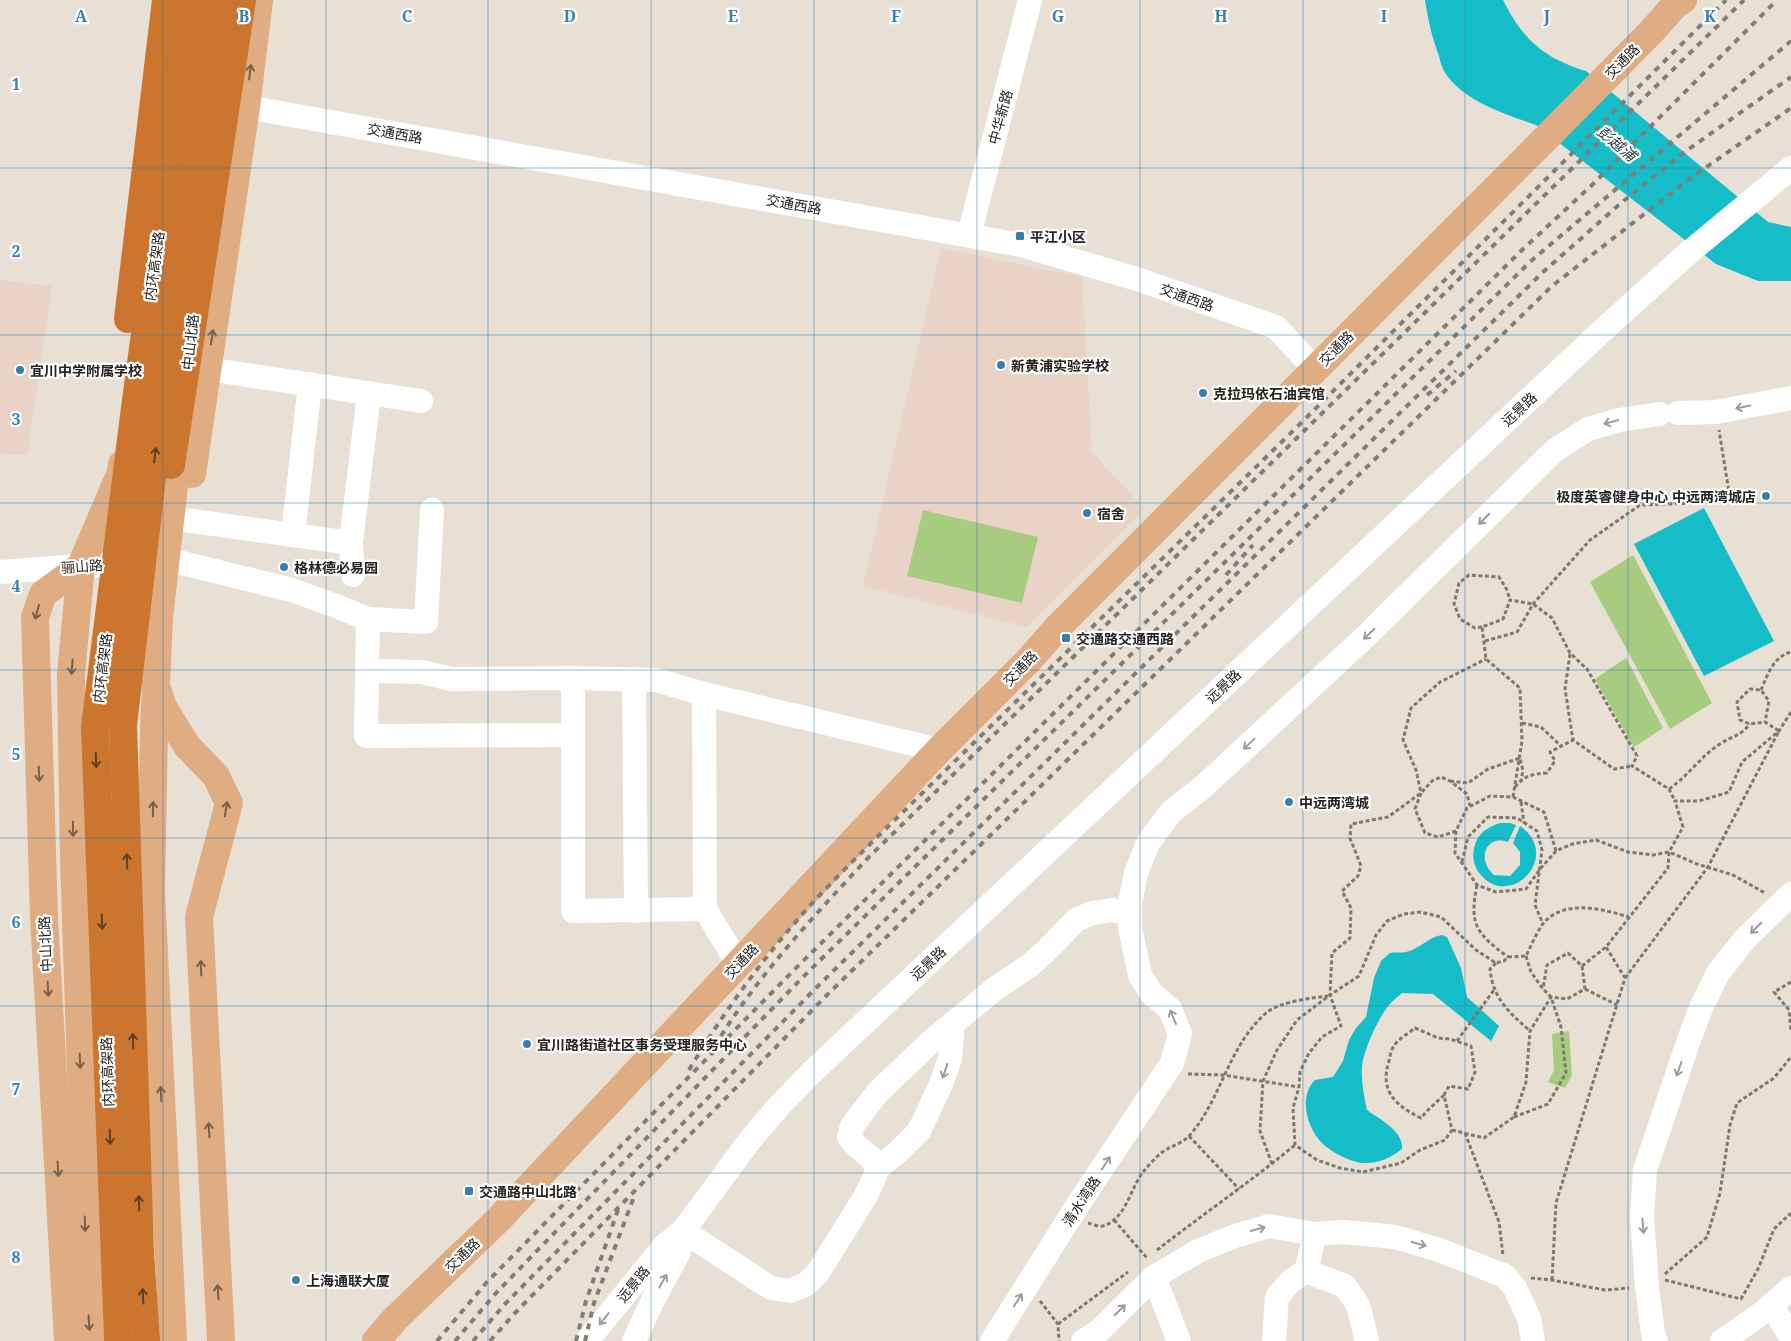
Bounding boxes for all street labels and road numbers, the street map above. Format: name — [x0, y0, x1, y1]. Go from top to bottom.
street label: 交通路 — [1600, 39, 1644, 83]
street label: 中华新路 — [984, 87, 1016, 147]
street label: 交通西路 — [366, 119, 424, 147]
street label: 交通西路 — [765, 190, 823, 218]
street label: 内环高架路 — [140, 230, 168, 302]
street label: 交通西路 — [1157, 279, 1217, 315]
street label: 中山北路 — [178, 313, 202, 371]
street label: 交通路 — [1314, 326, 1358, 370]
street label: 远景路 — [1497, 388, 1541, 430]
street label: 骊山路 — [60, 555, 104, 577]
street label: 内环高架路 — [88, 632, 116, 704]
street label: 交通路 — [999, 646, 1041, 690]
street label: 远景路 — [1201, 665, 1245, 707]
street label: 中山北路 — [34, 916, 56, 972]
street label: 交通路 — [720, 939, 762, 983]
street label: 远景路 — [906, 942, 950, 984]
street label: 内环高架路 — [96, 1037, 118, 1107]
street label: 清水湾路 — [1058, 1172, 1104, 1230]
street label: 交通路 — [440, 1234, 484, 1276]
street label: 远景路 — [612, 1262, 654, 1306]

